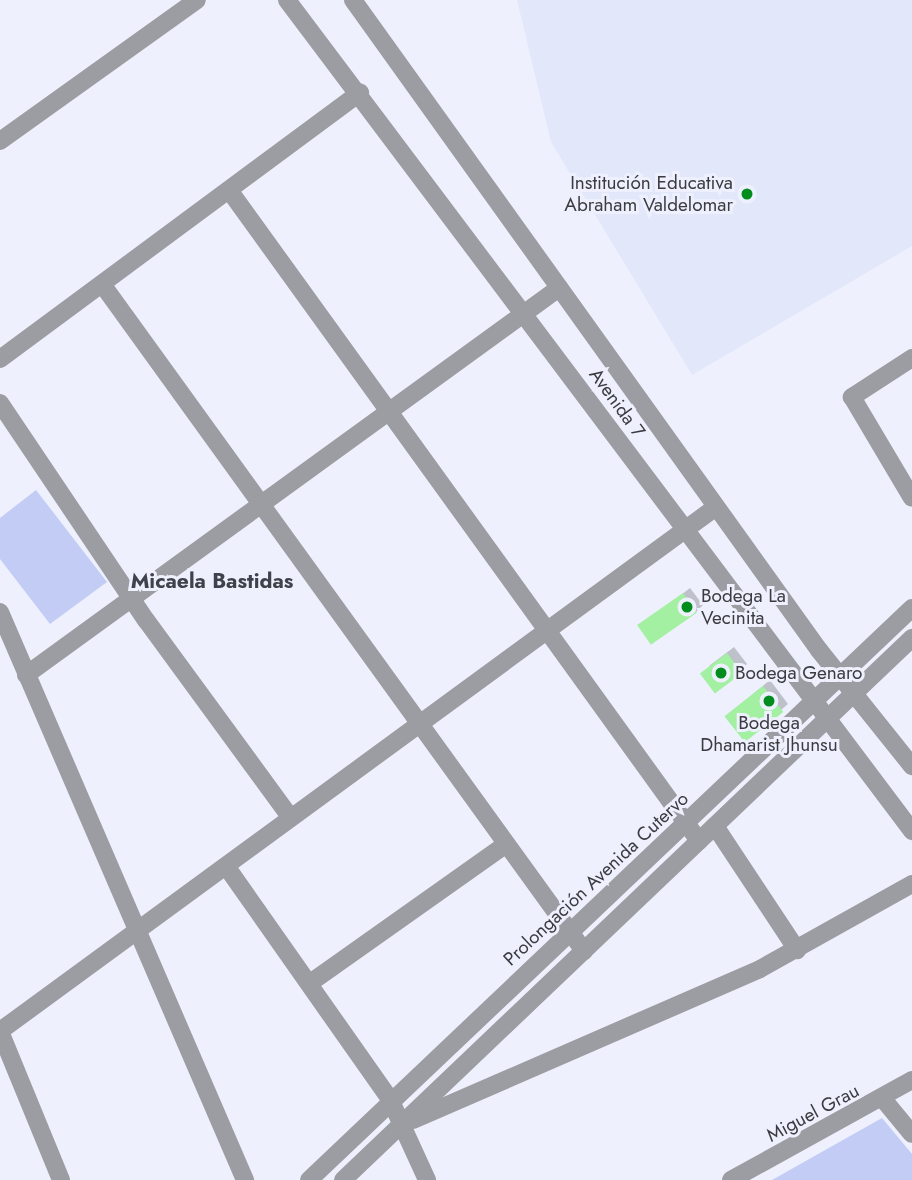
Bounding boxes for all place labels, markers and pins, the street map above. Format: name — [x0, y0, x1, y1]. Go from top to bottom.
place label: Institución Educativa Abraham Valdelomar — [564, 172, 733, 216]
marker: Institución Educativa Abraham Valdelomar — [739, 186, 755, 202]
place label: Bodega La Vecinita — [701, 585, 786, 629]
marker: Bodega La Vecinita — [679, 599, 695, 615]
place label: Bodega Genaro — [735, 662, 862, 684]
marker: Bodega Genaro — [713, 665, 729, 681]
marker: Bodega Dhamarist Jhunsu — [761, 693, 777, 709]
place label: Bodega Dhamarist Jhunsu — [700, 712, 838, 756]

